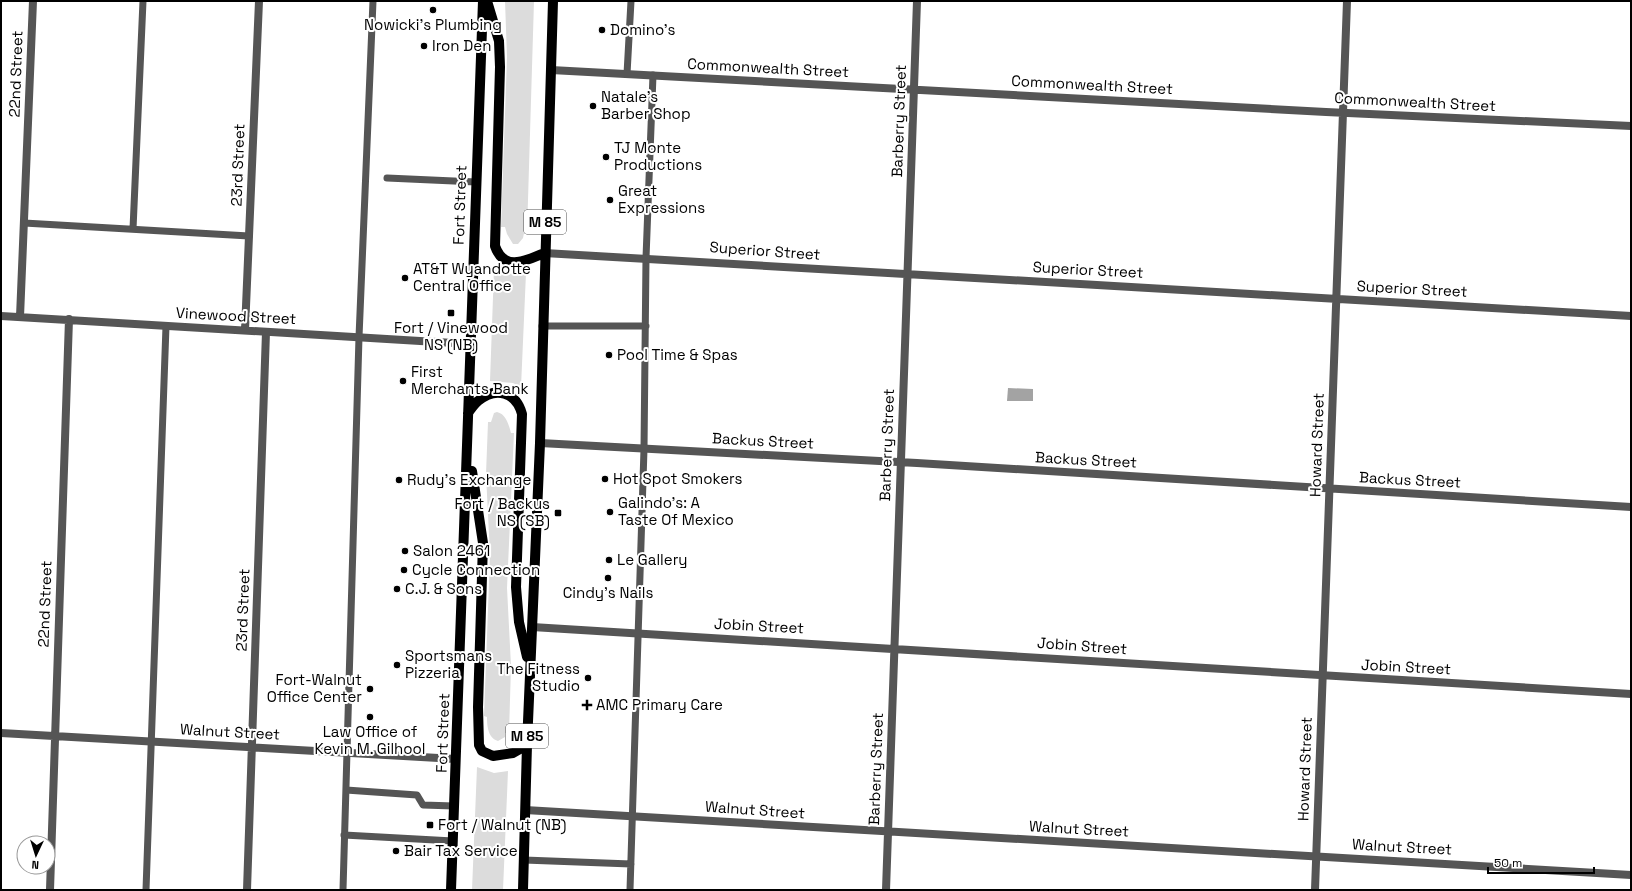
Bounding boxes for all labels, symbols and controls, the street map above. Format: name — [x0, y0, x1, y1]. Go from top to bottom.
marker: Nowicki's Plumbing — [428, 5, 438, 15]
place label: Nowicki's Plumbing — [364, 15, 502, 34]
place label: Domino's — [610, 20, 675, 39]
marker: Domino's — [597, 25, 607, 35]
street label: 22nd Street — [4, 30, 27, 118]
place label: Iron Den — [432, 36, 491, 55]
marker: Iron Den — [419, 41, 429, 51]
street label: Commonwealth Street — [687, 54, 849, 81]
street label: Barberry Street — [887, 64, 910, 178]
street label: Commonwealth Street — [1011, 71, 1173, 98]
place label: Natale's Barber Shop — [601, 87, 691, 123]
street label: Commonwealth Street — [1334, 88, 1496, 115]
marker: Natale's Barber Shop — [588, 101, 598, 111]
street label: 23rd Street — [227, 123, 248, 207]
place label: TJ Monte Productions — [614, 138, 702, 174]
marker: TJ Monte Productions — [601, 152, 611, 162]
street label: Fort Street — [449, 165, 470, 245]
place label: Great Expressions — [618, 181, 705, 217]
marker: Great Expressions — [605, 195, 615, 205]
road number: M 85 — [524, 210, 566, 234]
street label: Superior Street — [709, 237, 821, 264]
street label: Superior Street — [1032, 257, 1144, 282]
place label: AT&T Wyandotte Central Office — [413, 259, 531, 295]
marker: AT&T Wyandotte Central Office — [400, 273, 410, 283]
street label: Superior Street — [1356, 276, 1468, 301]
street label: Vinewood Street — [175, 303, 297, 328]
marker: Fort / Vinewood NS (NB) — [446, 308, 456, 318]
place label: Fort / Vinewood NS (NB) — [394, 318, 508, 355]
place label: Pool Time & Spas — [617, 345, 738, 364]
marker: Pool Time & Spas — [604, 350, 614, 360]
place label: First Merchants Bank — [411, 362, 528, 398]
marker: First Merchants Bank — [398, 376, 408, 386]
street label: Barberry Street — [875, 388, 898, 502]
street label: Howard Street — [1305, 392, 1328, 497]
street label: Backus Street — [712, 428, 815, 453]
street label: Backus Street — [1035, 447, 1138, 472]
street label: Backus Street — [1359, 467, 1462, 492]
place label: Hot Spot Smokers — [613, 469, 743, 488]
place label: Rudy's Exchange — [407, 470, 531, 489]
marker: Hot Spot Smokers — [600, 474, 610, 484]
marker: Rudy's Exchange — [394, 475, 404, 485]
place label: Galindo's: A Taste Of Mexico — [618, 493, 734, 529]
place label: Fort / Backus NS (SB) — [454, 494, 550, 531]
marker: Galindo's: A Taste Of Mexico — [605, 507, 615, 517]
marker: Fort / Backus NS (SB) — [553, 508, 563, 518]
place label: Salon 2461 — [413, 541, 490, 560]
marker: Salon 2461 — [400, 546, 410, 556]
place label: Le Gallery — [617, 550, 687, 569]
marker: Le Gallery — [604, 555, 614, 565]
street label: 22nd Street — [33, 560, 56, 648]
place label: Cycle Connection — [412, 560, 540, 579]
marker: Cycle Connection — [399, 565, 409, 575]
street label: 23rd Street — [232, 568, 253, 652]
marker: Cindy's Nails — [603, 573, 613, 583]
place label: C.J. & Sons — [405, 579, 482, 598]
place label: Cindy's Nails — [563, 583, 653, 602]
marker: C.J. & Sons — [392, 584, 402, 594]
street label: Jobin Street — [714, 614, 805, 637]
street label: Jobin Street — [1036, 633, 1128, 658]
place label: Sportsmans Pizzeria — [405, 646, 492, 682]
street label: Jobin Street — [1361, 655, 1452, 678]
place label: The Fitness Studio — [497, 659, 580, 695]
marker: Sportsmans Pizzeria — [392, 660, 402, 670]
place label: Fort-Walnut Office Center — [267, 670, 362, 706]
marker: The Fitness Studio — [583, 673, 593, 683]
marker: Fort-Walnut Office Center — [365, 684, 375, 694]
street label: Fort Street — [432, 693, 453, 773]
place label: AMC Primary Care — [596, 695, 723, 714]
marker: AMC Primary Care — [581, 699, 593, 711]
marker: Law Office of Kevin M. Gilhool — [365, 712, 375, 722]
street label: Barberry Street — [864, 712, 887, 826]
street label: Howard Street — [1293, 716, 1316, 821]
street label: Walnut Street — [180, 719, 281, 744]
place label: Law Office of Kevin M. Gilhool — [314, 722, 426, 758]
road number: M 85 — [506, 724, 548, 748]
street label: Walnut Street — [704, 797, 806, 822]
place label: Fort / Walnut (NB) — [438, 815, 566, 835]
street label: Walnut Street — [1029, 816, 1130, 841]
marker: Fort / Walnut (NB) — [425, 820, 435, 830]
street label: Walnut Street — [1352, 834, 1453, 859]
north arrow — [16, 835, 56, 875]
place label: Bair Tax Service — [404, 841, 518, 860]
marker: Bair Tax Service — [391, 846, 401, 856]
scale bar — [1488, 849, 1594, 875]
text: 50 m — [1494, 855, 1522, 871]
text: N — [31, 858, 39, 872]

